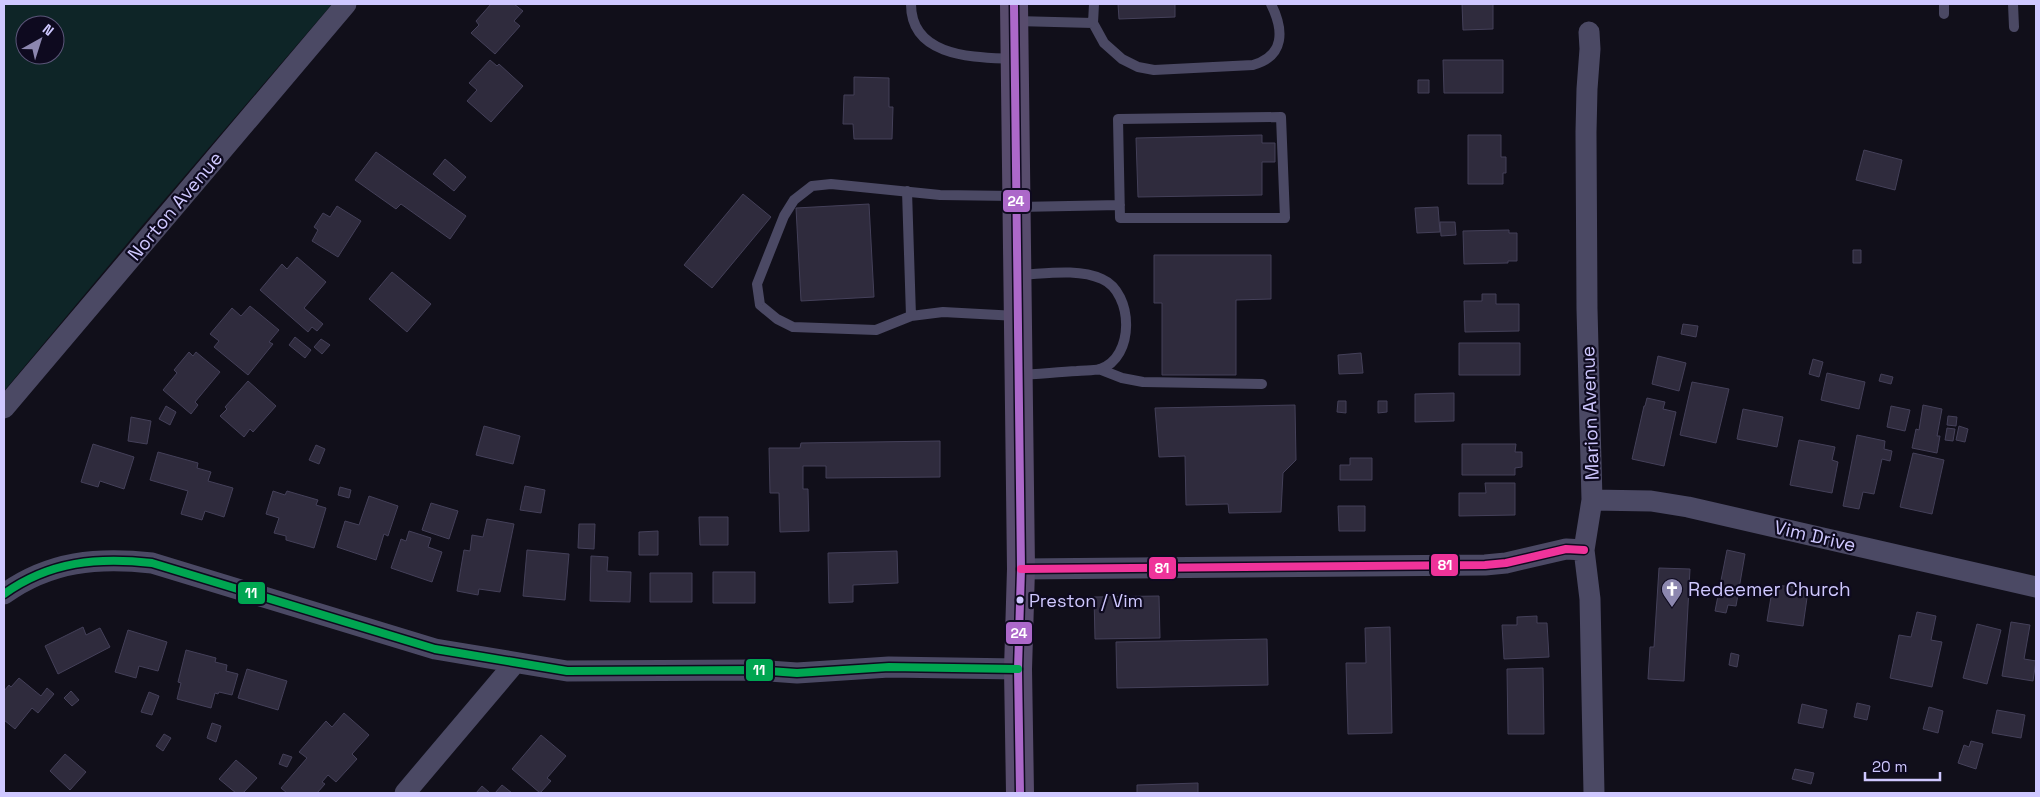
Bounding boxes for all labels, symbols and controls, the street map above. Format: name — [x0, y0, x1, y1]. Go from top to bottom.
north arrow — [15, 15, 65, 65]
text: N — [39, 20, 57, 40]
street label: Norton Avenue — [122, 146, 228, 266]
line badge: 24 — [1002, 189, 1031, 213]
text: 24 — [1008, 192, 1025, 210]
street label: Marion Avenue — [1575, 345, 1605, 481]
street label: Vim Drive — [1772, 514, 1858, 558]
line badge: 81 — [1430, 553, 1459, 577]
line badge: 81 — [1148, 556, 1177, 580]
text: 81 — [1438, 556, 1452, 574]
text: 81 — [1155, 559, 1169, 577]
church icon: Redeemer Church — [1660, 577, 1684, 608]
place label: Redeemer Church — [1688, 577, 1851, 602]
line badge: 11 — [237, 581, 266, 605]
text: 11 — [245, 584, 257, 602]
place label: Preston / Vim — [1029, 589, 1143, 612]
marker: Preston / Vim — [1015, 595, 1025, 605]
line badge: 24 — [1005, 621, 1033, 645]
text: 24 — [1011, 624, 1028, 642]
line badge: 11 — [745, 658, 774, 682]
text: 11 — [753, 661, 765, 679]
scale bar — [1865, 750, 1940, 782]
text: 20 m — [1872, 757, 1907, 776]

